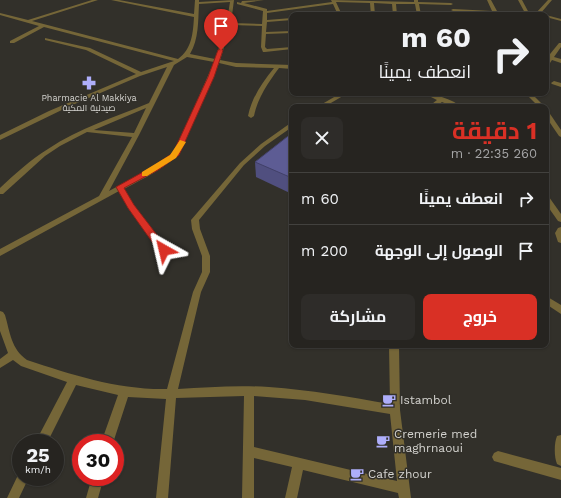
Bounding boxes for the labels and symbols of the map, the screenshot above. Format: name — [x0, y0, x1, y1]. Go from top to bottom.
pin — [204, 9, 238, 50]
pharmacy icon: Pharmacie Al Makkiya صيدلية المكية — [81, 75, 97, 91]
place label: Pharmacie Al Makkiya صيدلية المكية — [41, 93, 137, 113]
position arrow — [143, 229, 185, 271]
cafe icon: Istambol — [381, 392, 397, 408]
place label: Istambol — [400, 393, 452, 407]
place label: Cremerie med maghrnaoui — [394, 427, 477, 455]
cafe icon: Cremerie med maghrnaoui — [375, 433, 391, 449]
speed limit sign: 30 — [72, 434, 124, 486]
cafe icon: Cafe zhour — [349, 466, 365, 482]
place label: Cafe zhour — [368, 467, 432, 481]

